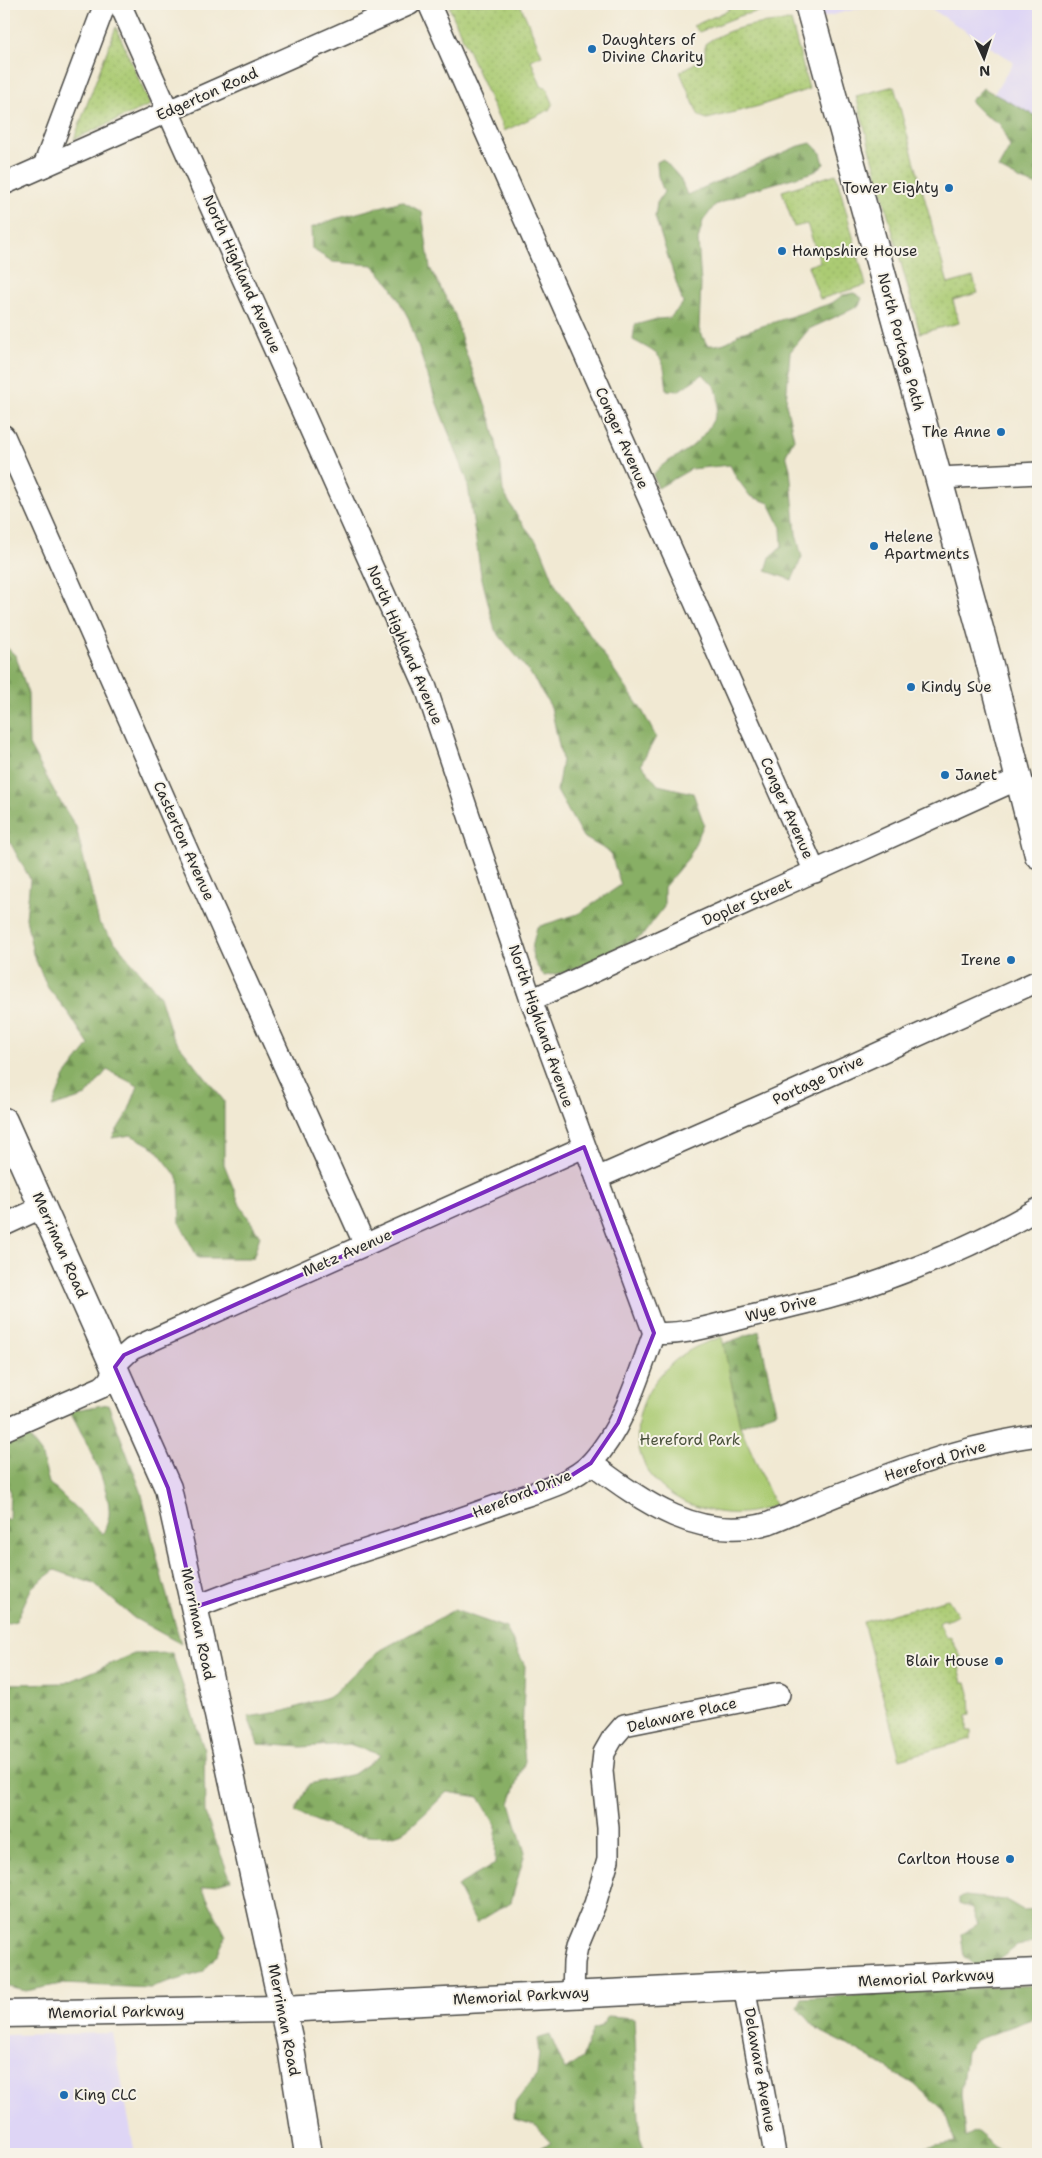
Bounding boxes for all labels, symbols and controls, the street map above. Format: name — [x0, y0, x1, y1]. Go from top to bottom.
place label: Daughters of Divine Charity — [602, 30, 704, 67]
north arrow — [960, 32, 1010, 82]
marker: Daughters of Divine Charity — [586, 43, 598, 55]
street label: Edgerton Road — [153, 62, 261, 125]
text: N — [979, 62, 991, 80]
place label: Tower Eighty — [843, 178, 939, 198]
marker: Tower Eighty — [943, 182, 955, 194]
street label: North Highland Avenue — [198, 192, 286, 356]
place label: Hampshire House — [792, 241, 918, 261]
marker: Hampshire House — [776, 245, 788, 257]
street label: North Portage Path — [873, 271, 929, 413]
street label: Conger Avenue — [591, 384, 653, 492]
place label: The Anne — [922, 422, 991, 442]
marker: The Anne — [995, 426, 1007, 438]
place label: Helene Apartments — [884, 527, 970, 564]
marker: Helene Apartments — [868, 540, 880, 552]
street label: North Highland Avenue — [362, 562, 448, 728]
place label: Kindy Sue — [921, 677, 992, 697]
marker: Kindy Sue — [905, 681, 917, 693]
street label: Conger Avenue — [756, 754, 818, 862]
place label: Janet — [955, 765, 997, 785]
marker: Janet — [939, 769, 951, 781]
street label: Casterton Avenue — [149, 778, 219, 904]
street label: Dopler Street — [699, 873, 795, 931]
street label: North Highland Avenue — [504, 942, 578, 1110]
place label: Irene — [961, 950, 1001, 970]
marker: Irene — [1005, 954, 1017, 966]
street label: Portage Drive — [769, 1050, 867, 1110]
street label: Merriman Road — [28, 1189, 93, 1302]
street label: Metz Avenue — [299, 1224, 395, 1282]
street label: Wye Drive — [743, 1289, 819, 1327]
park label: Hereford Park — [640, 1430, 740, 1450]
street label: Hereford Drive — [882, 1436, 988, 1486]
street label: Hereford Drive — [469, 1465, 575, 1523]
street label: Merriman Road — [176, 1566, 220, 1682]
place label: Blair House — [906, 1651, 989, 1671]
marker: Blair House — [993, 1655, 1005, 1667]
street label: Delaware Place — [625, 1693, 739, 1737]
place label: Carlton House — [897, 1849, 1000, 1869]
marker: Carlton House — [1004, 1853, 1016, 1865]
street label: Merriman Road — [263, 1962, 305, 2078]
street label: Memorial Parkway — [857, 1964, 995, 1992]
street label: Memorial Parkway — [452, 1982, 590, 2010]
street label: Memorial Parkway — [48, 2001, 184, 2023]
street label: Delaware Avenue — [739, 2006, 781, 2134]
place label: King CLC — [74, 2085, 137, 2105]
marker: King CLC — [58, 2089, 70, 2101]

